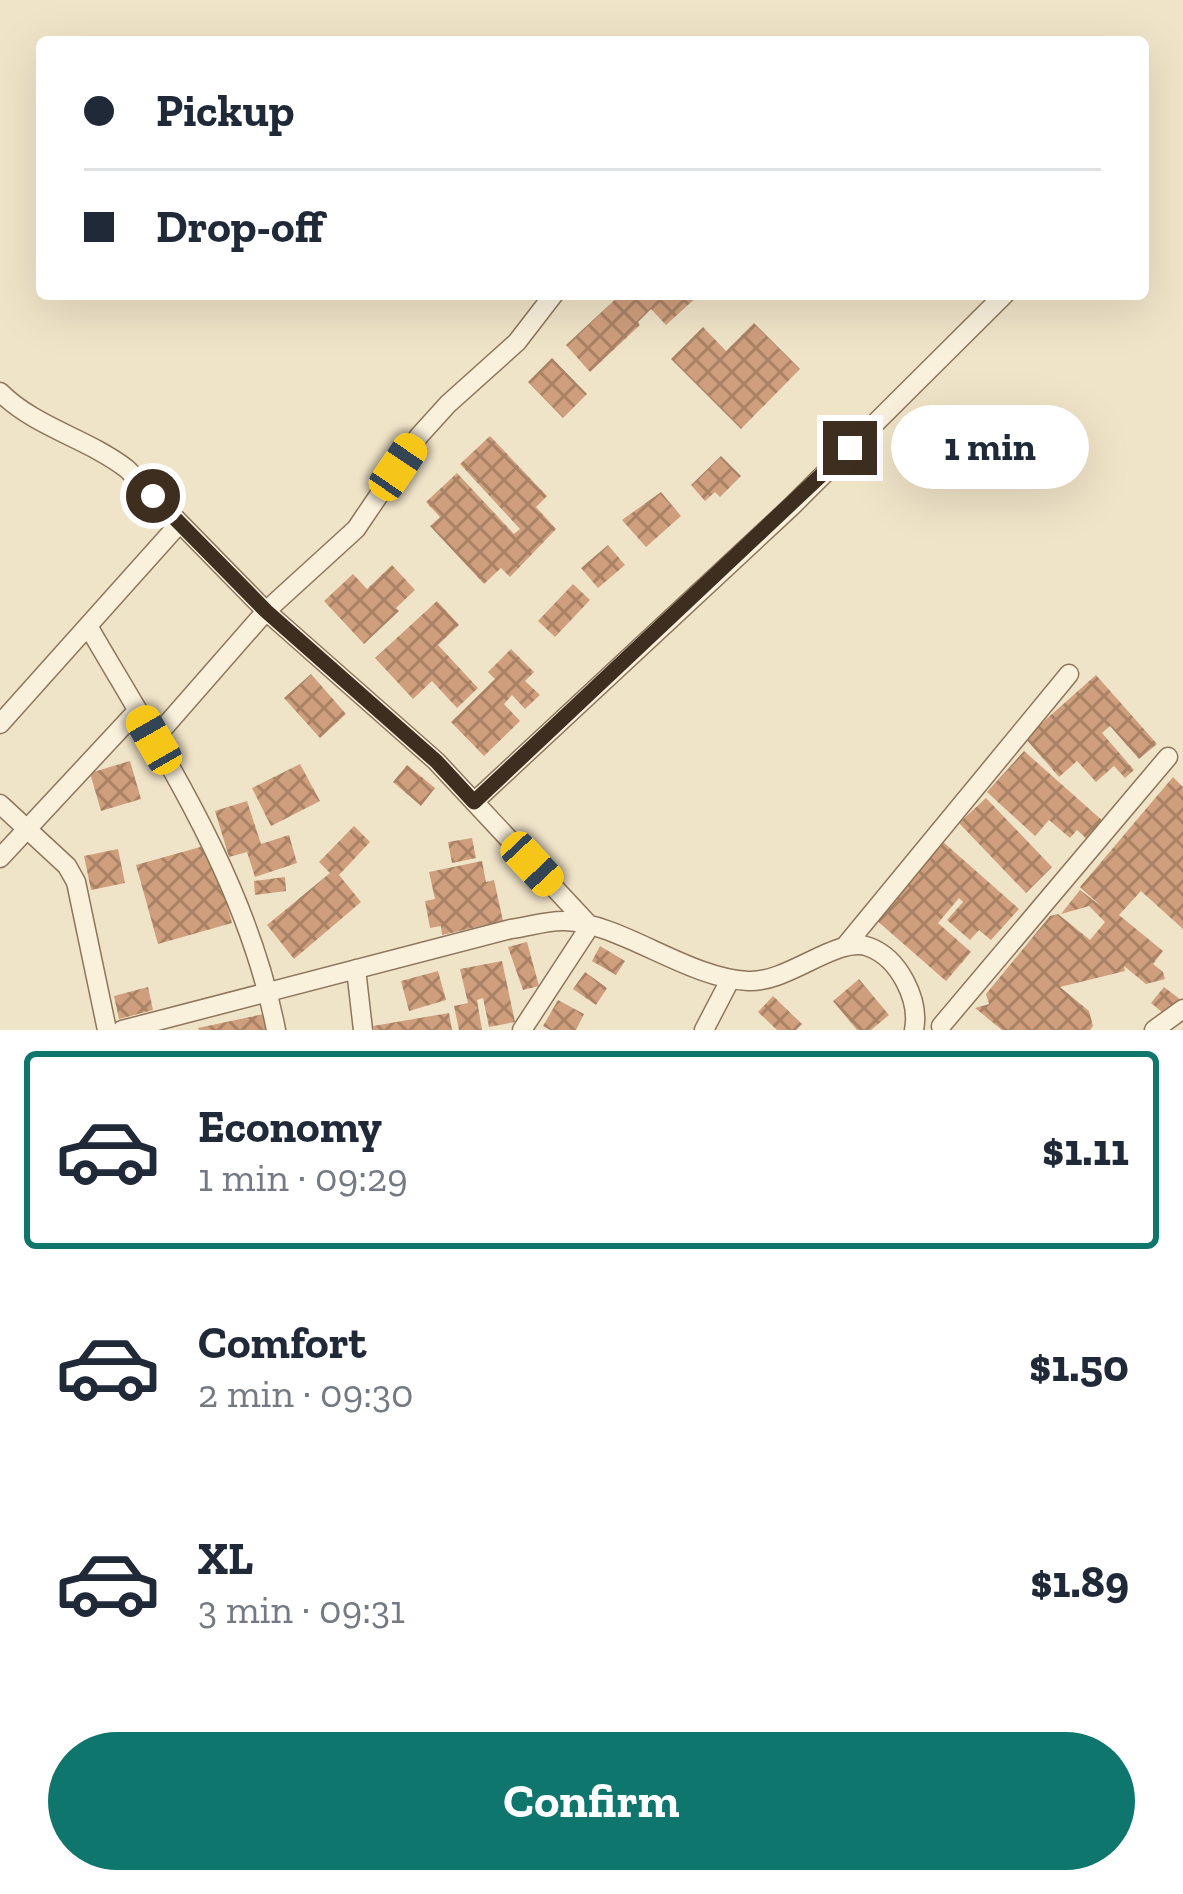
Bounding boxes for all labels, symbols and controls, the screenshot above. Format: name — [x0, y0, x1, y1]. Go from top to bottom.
text: Pickup — [156, 84, 294, 138]
text: Drop-off — [156, 200, 324, 254]
callout: 1 min — [892, 406, 1090, 490]
route end — [823, 421, 877, 475]
text: 1 min — [944, 423, 1036, 470]
car — [363, 427, 433, 507]
route start — [126, 469, 180, 523]
car — [120, 700, 188, 780]
car — [494, 825, 570, 903]
icon: car — [54, 1096, 162, 1204]
text: Economy — [198, 1100, 382, 1154]
text: $1.11 — [1042, 1123, 1129, 1177]
text: 1 min · 09:29 — [198, 1154, 408, 1201]
icon: car — [54, 1312, 162, 1420]
text: Comfort — [198, 1316, 366, 1370]
text: $1.50 — [1029, 1339, 1129, 1393]
text: 2 min · 09:30 — [198, 1370, 414, 1417]
icon: car — [54, 1528, 162, 1636]
text: XL — [198, 1532, 253, 1586]
text: $1.89 — [1030, 1555, 1129, 1609]
text: 3 min · 09:31 — [198, 1586, 405, 1633]
button: Confirm — [48, 1732, 1135, 1870]

